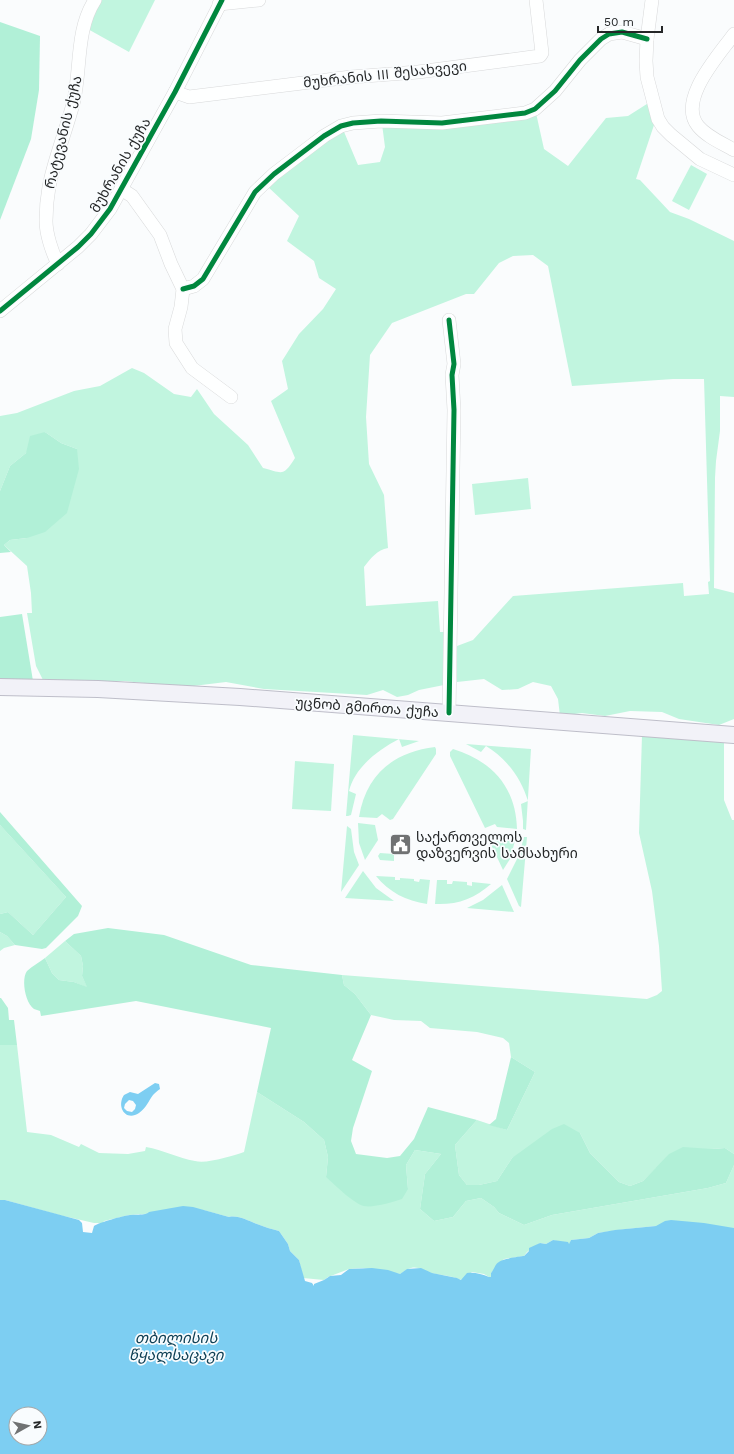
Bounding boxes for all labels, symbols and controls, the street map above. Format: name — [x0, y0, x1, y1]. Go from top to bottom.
scale bar — [598, 8, 662, 34]
text: 50 m — [604, 15, 634, 29]
street label: მუხრანის III შესახვევი — [302, 57, 468, 92]
street label: რატევანის ქუჩა — [41, 74, 86, 190]
street label: მუხრანის ქუჩა — [86, 115, 154, 216]
street label: უცნობ გმირთა ქუჩა — [295, 694, 439, 721]
place label: საქართველოს დაზვერვის სამსახური — [416, 829, 578, 862]
public building icon: საქართველოს დაზვერვის სამსახური — [387, 832, 413, 858]
water label: თბილისის წყალსაცავი — [129, 1329, 225, 1364]
north arrow — [8, 1406, 48, 1446]
text: N — [30, 1420, 44, 1430]

